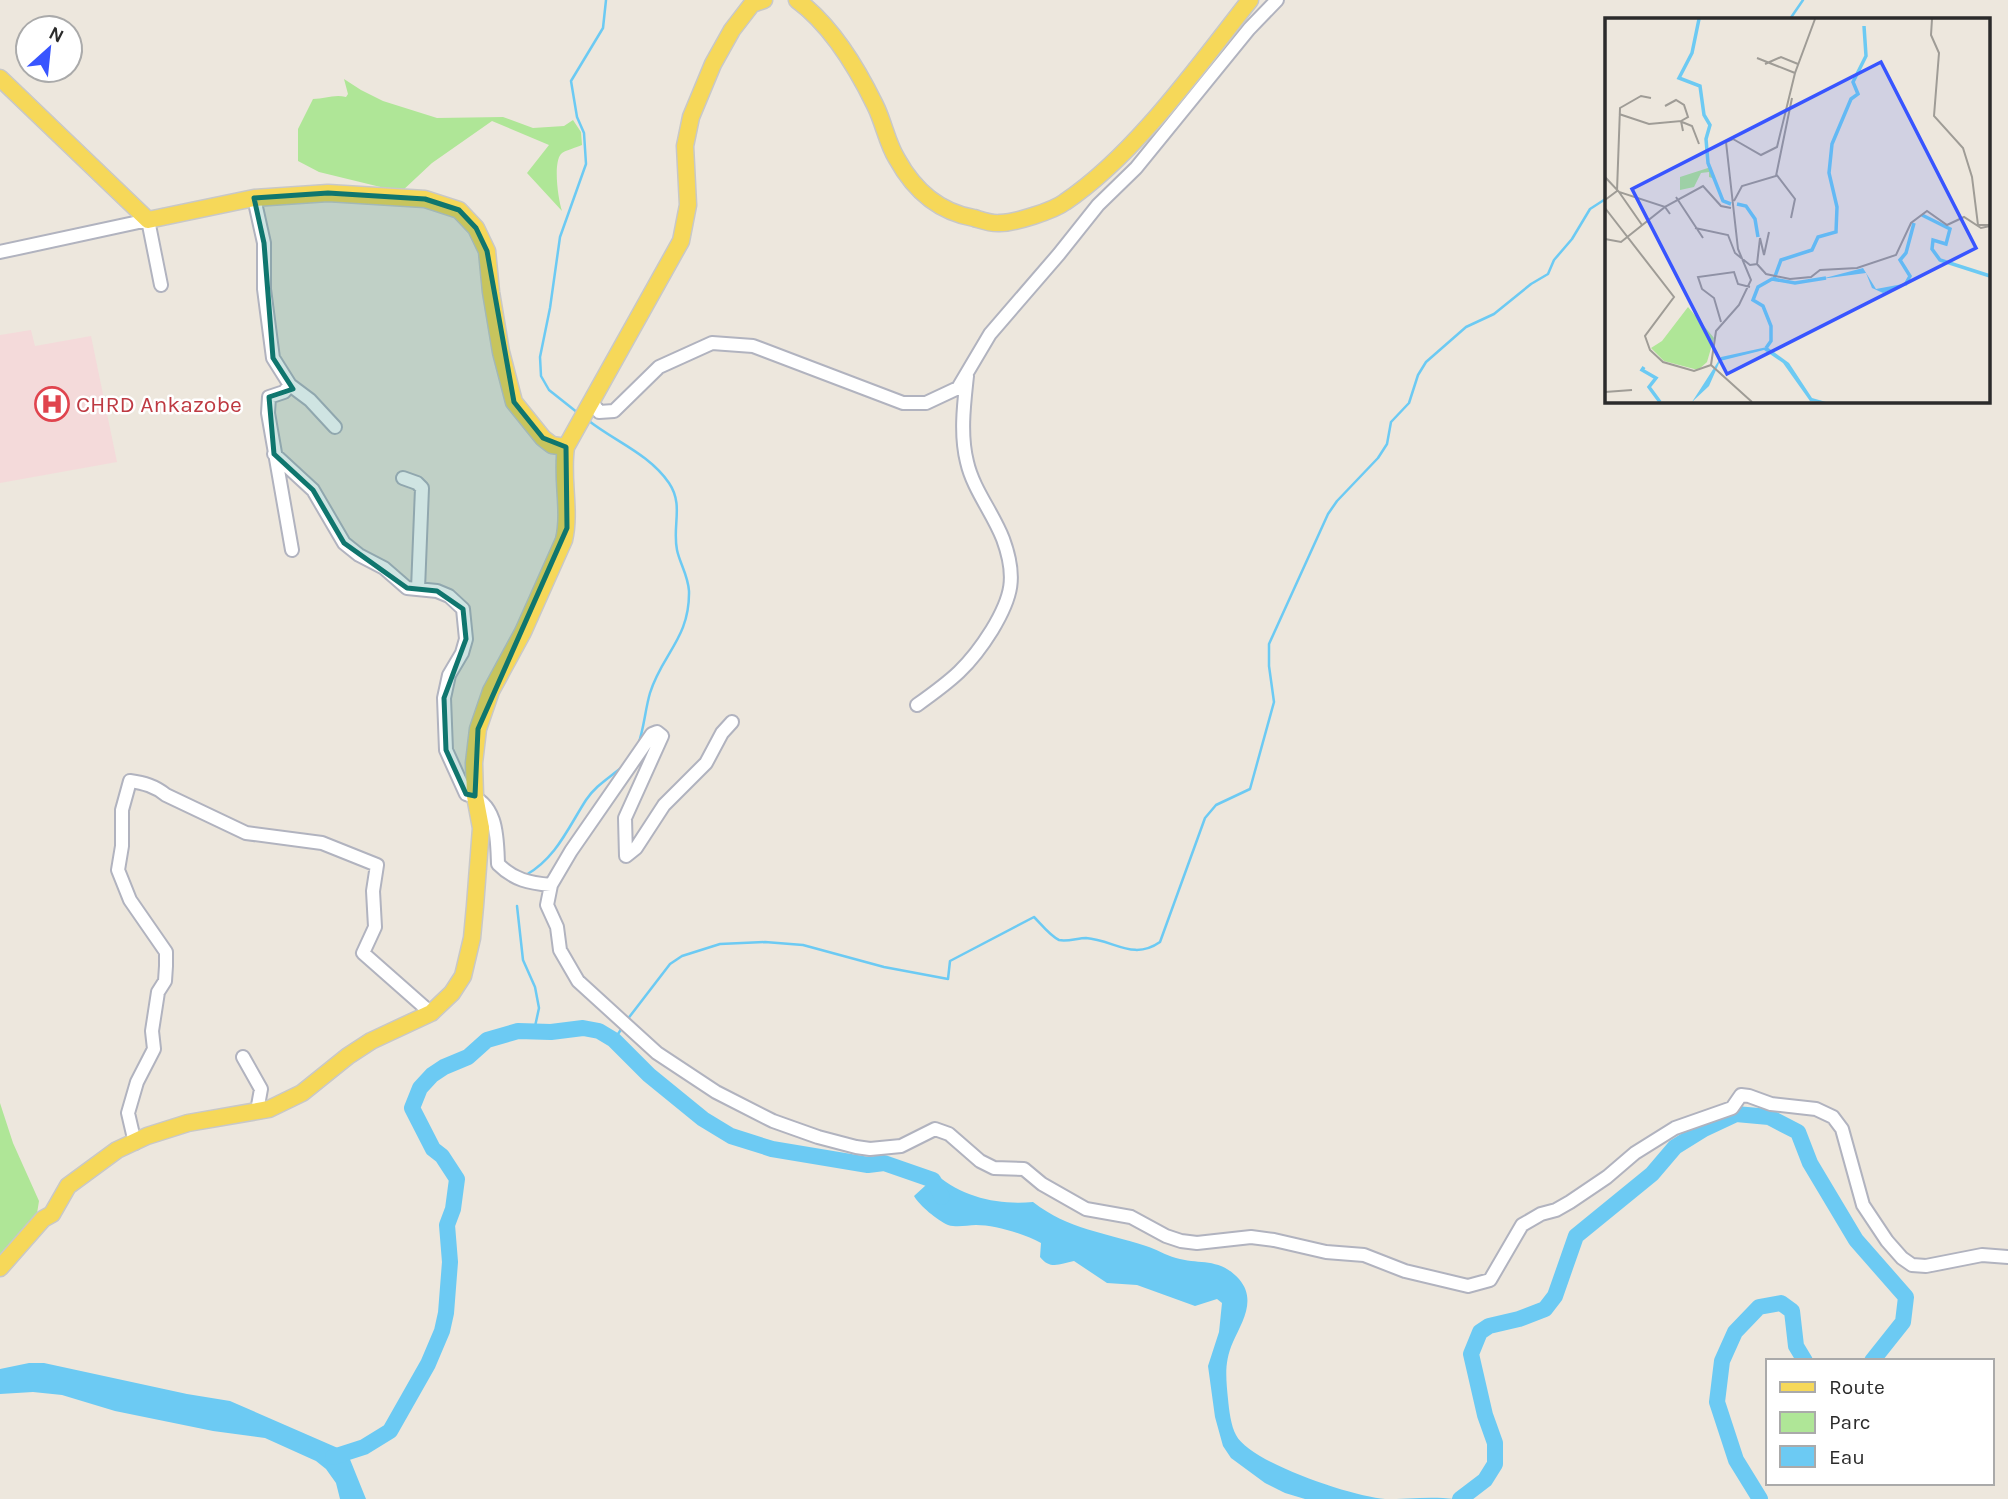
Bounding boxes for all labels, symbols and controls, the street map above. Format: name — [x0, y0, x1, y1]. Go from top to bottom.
north arrow — [14, 14, 84, 84]
inset map — [1605, 18, 1990, 402]
text: N — [45, 22, 67, 48]
hospital icon: CHRD Ankazobe — [33, 385, 71, 423]
place label: CHRD Ankazobe — [76, 391, 242, 418]
legend — [1766, 1359, 1994, 1485]
text: Route — [1829, 1375, 1885, 1399]
text: Parc — [1829, 1410, 1871, 1434]
text: Eau — [1829, 1445, 1865, 1469]

